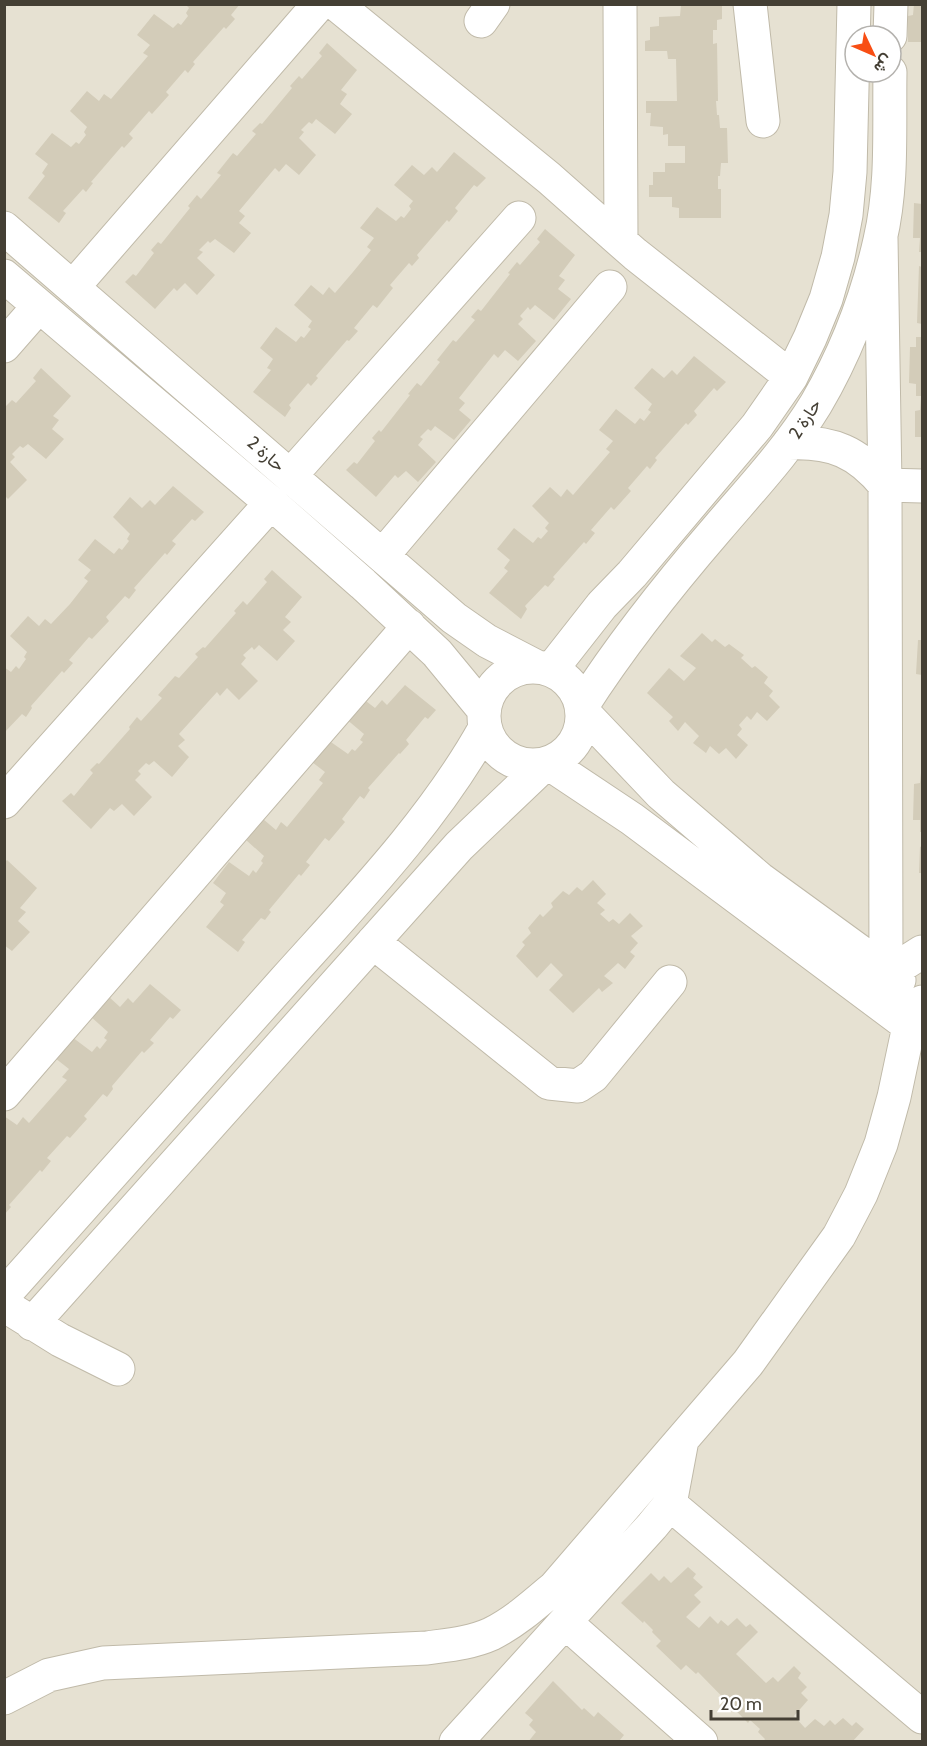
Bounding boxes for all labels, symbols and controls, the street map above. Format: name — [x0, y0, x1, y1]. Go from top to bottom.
north arrow — [843, 24, 903, 84]
text: ش — [870, 51, 897, 78]
street label: حارة 2 — [784, 395, 826, 443]
street label: حارة 2 — [242, 431, 290, 477]
scale bar — [711, 1683, 798, 1721]
text: 20 m — [720, 1693, 762, 1715]

